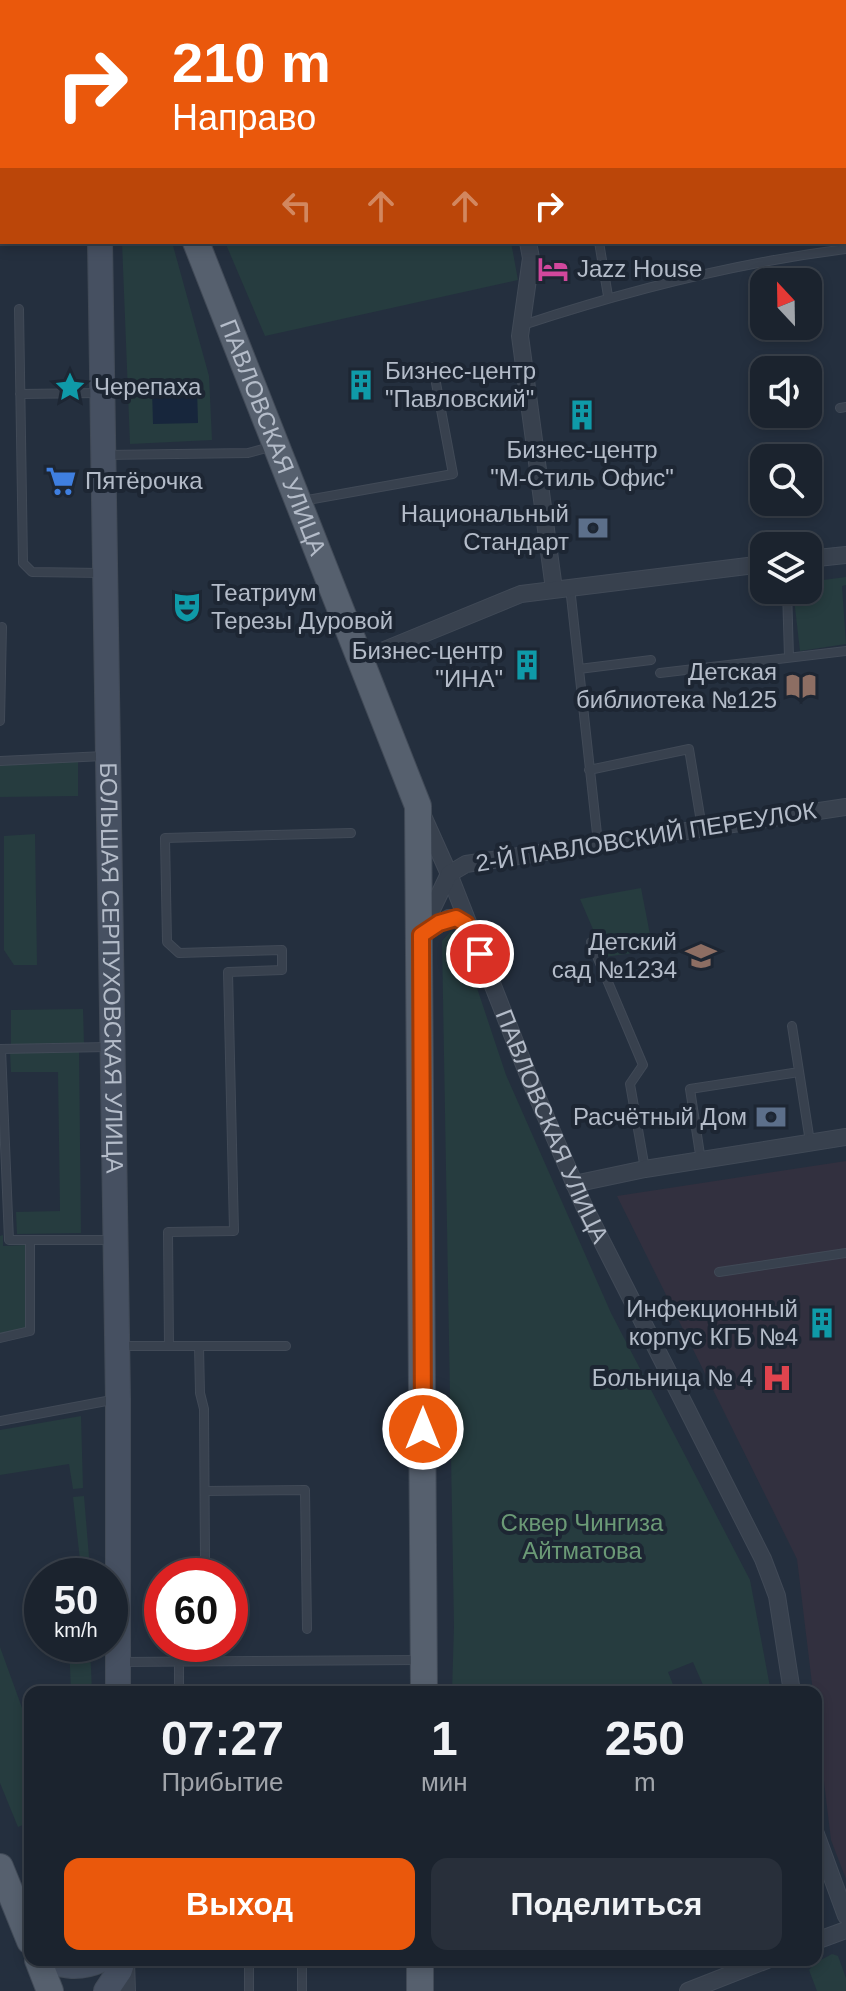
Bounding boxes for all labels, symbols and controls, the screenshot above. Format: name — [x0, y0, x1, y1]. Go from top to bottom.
text: 210 m — [172, 31, 331, 94]
icon: right — [40, 32, 144, 136]
text: Направо — [172, 97, 316, 138]
icon: left — [275, 184, 319, 228]
icon: ahead — [359, 184, 403, 228]
icon: ahead — [443, 184, 487, 228]
icon: right — [527, 184, 571, 228]
hotel icon: Jazz House — [536, 252, 570, 286]
place label: Jazz House — [577, 255, 702, 282]
north arrow — [750, 268, 822, 340]
map controls — [750, 268, 822, 604]
street label: ПАВЛОВСКАЯ УЛИЦА — [215, 315, 332, 559]
button: sound — [750, 356, 822, 428]
place label: Бизнес-центр "Павловский" — [385, 357, 536, 412]
building icon: Бизнес-центр "Павловский" — [344, 368, 378, 402]
place icon: Черепаха — [53, 370, 87, 404]
place label: Черепаха — [94, 373, 202, 400]
building icon: Бизнес-центр "М-Стиль Офис" — [565, 398, 599, 432]
place label: Бизнес-центр "М-Стиль Офис" — [490, 436, 674, 491]
button: search — [750, 444, 822, 516]
supermarket icon: Пятёрочка — [44, 464, 78, 498]
place label: Пятёрочка — [85, 467, 203, 494]
place label: Национальный Стандарт — [401, 500, 569, 555]
bank icon: Национальный Стандарт — [576, 511, 610, 545]
button: layers — [750, 532, 822, 604]
place label: Театриум Терезы Дуровой — [211, 579, 393, 634]
theatre icon: Театриум Терезы Дуровой — [170, 590, 204, 624]
place label: Бизнес-центр "ИНА" — [352, 637, 503, 692]
building icon: Бизнес-центр "ИНА" — [510, 648, 544, 682]
place label: Детская библиотека №125 — [576, 658, 777, 713]
library icon: Детская библиотека №125 — [784, 669, 818, 703]
street label: БОЛЬШАЯ СЕРПУХОВСКАЯ УЛИЦА — [95, 762, 128, 1174]
street label: 2-Й ПАВЛОВСКИЙ ПЕРЕУЛОК — [474, 796, 818, 877]
pin — [446, 920, 514, 988]
place label: Детский сад №1234 — [552, 928, 677, 983]
icon: arrive — [458, 932, 502, 976]
school or university icon: Детский сад №1234 — [684, 939, 718, 973]
street label: ПАВЛОВСКАЯ УЛИЦА — [491, 1006, 614, 1247]
bank icon: Расчётный Дом — [754, 1100, 788, 1134]
place label: Расчётный Дом — [573, 1103, 747, 1130]
place label: Инфекционный корпус КГБ №4 — [626, 1295, 798, 1350]
building icon: Инфекционный корпус КГБ №4 — [805, 1306, 839, 1340]
hospital icon: Больница № 4 — [760, 1361, 794, 1395]
place label: Больница № 4 — [592, 1364, 753, 1391]
position arrow — [381, 1387, 465, 1471]
park label: Сквер Чингиза Айтматова — [501, 1509, 664, 1564]
speed limit sign: 60 — [144, 1558, 248, 1662]
text: 50 — [54, 1578, 98, 1622]
text: km/h — [54, 1619, 98, 1641]
text: 07:27 — [161, 1712, 284, 1765]
text: 1 — [431, 1712, 458, 1765]
text: 250 — [605, 1712, 685, 1765]
text: Прибытие — [161, 1767, 284, 1797]
text: мин — [421, 1767, 468, 1797]
text: m — [634, 1767, 656, 1797]
button: Выход — [64, 1858, 415, 1950]
button: Поделиться — [431, 1858, 782, 1950]

